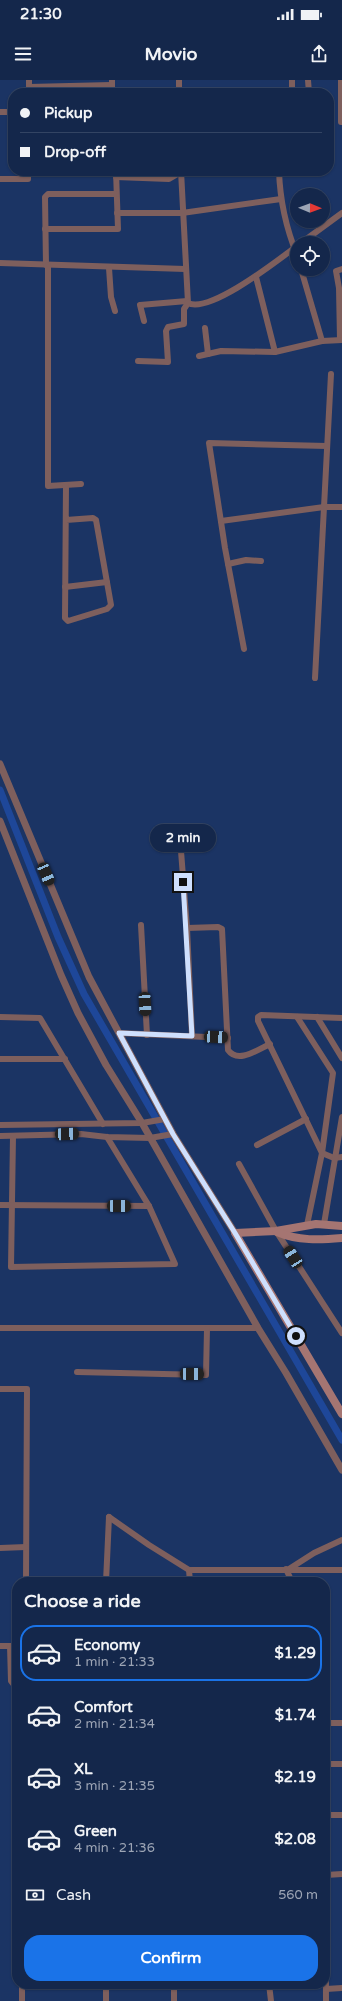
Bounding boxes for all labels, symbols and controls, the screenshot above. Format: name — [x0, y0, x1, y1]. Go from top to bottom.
text: 21:30 — [20, 5, 62, 23]
icon: menu — [12, 43, 34, 65]
text: Movio — [145, 43, 197, 65]
icon: share — [308, 43, 330, 65]
text: Pickup — [44, 104, 92, 122]
text: Drop-off — [44, 143, 106, 161]
north arrow — [290, 188, 330, 228]
map controls — [290, 188, 330, 276]
button: locate — [290, 236, 330, 276]
callout: 2 min — [150, 824, 216, 852]
text: 2 min — [166, 830, 200, 846]
car — [36, 861, 56, 887]
route end — [174, 873, 192, 891]
car — [138, 992, 152, 1016]
car — [204, 1030, 228, 1044]
car — [55, 1128, 79, 1140]
car — [107, 1200, 131, 1212]
car — [281, 1244, 305, 1270]
route start — [287, 1327, 305, 1345]
car — [180, 1368, 204, 1380]
text: Choose a ride — [24, 1590, 141, 1612]
icon: car — [26, 1635, 62, 1671]
text: Economy — [74, 1636, 140, 1654]
text: $1.29 — [275, 1644, 316, 1662]
text: 1 min · 21:33 — [74, 1654, 155, 1670]
icon: car — [26, 1697, 62, 1733]
text: Comfort — [74, 1698, 133, 1716]
text: $1.74 — [275, 1706, 316, 1724]
text: 2 min · 21:34 — [74, 1716, 155, 1732]
icon: car — [26, 1759, 62, 1795]
text: XL — [74, 1760, 93, 1778]
text: $2.19 — [275, 1768, 316, 1786]
text: 3 min · 21:35 — [74, 1778, 155, 1794]
icon: car — [26, 1821, 62, 1857]
text: Green — [74, 1822, 117, 1840]
text: $2.08 — [275, 1830, 316, 1848]
text: 4 min · 21:36 — [74, 1840, 155, 1856]
icon: cash — [24, 1884, 46, 1906]
text: Cash — [56, 1886, 91, 1904]
text: 560 m — [278, 1887, 318, 1903]
button: Confirm — [24, 1935, 318, 1981]

